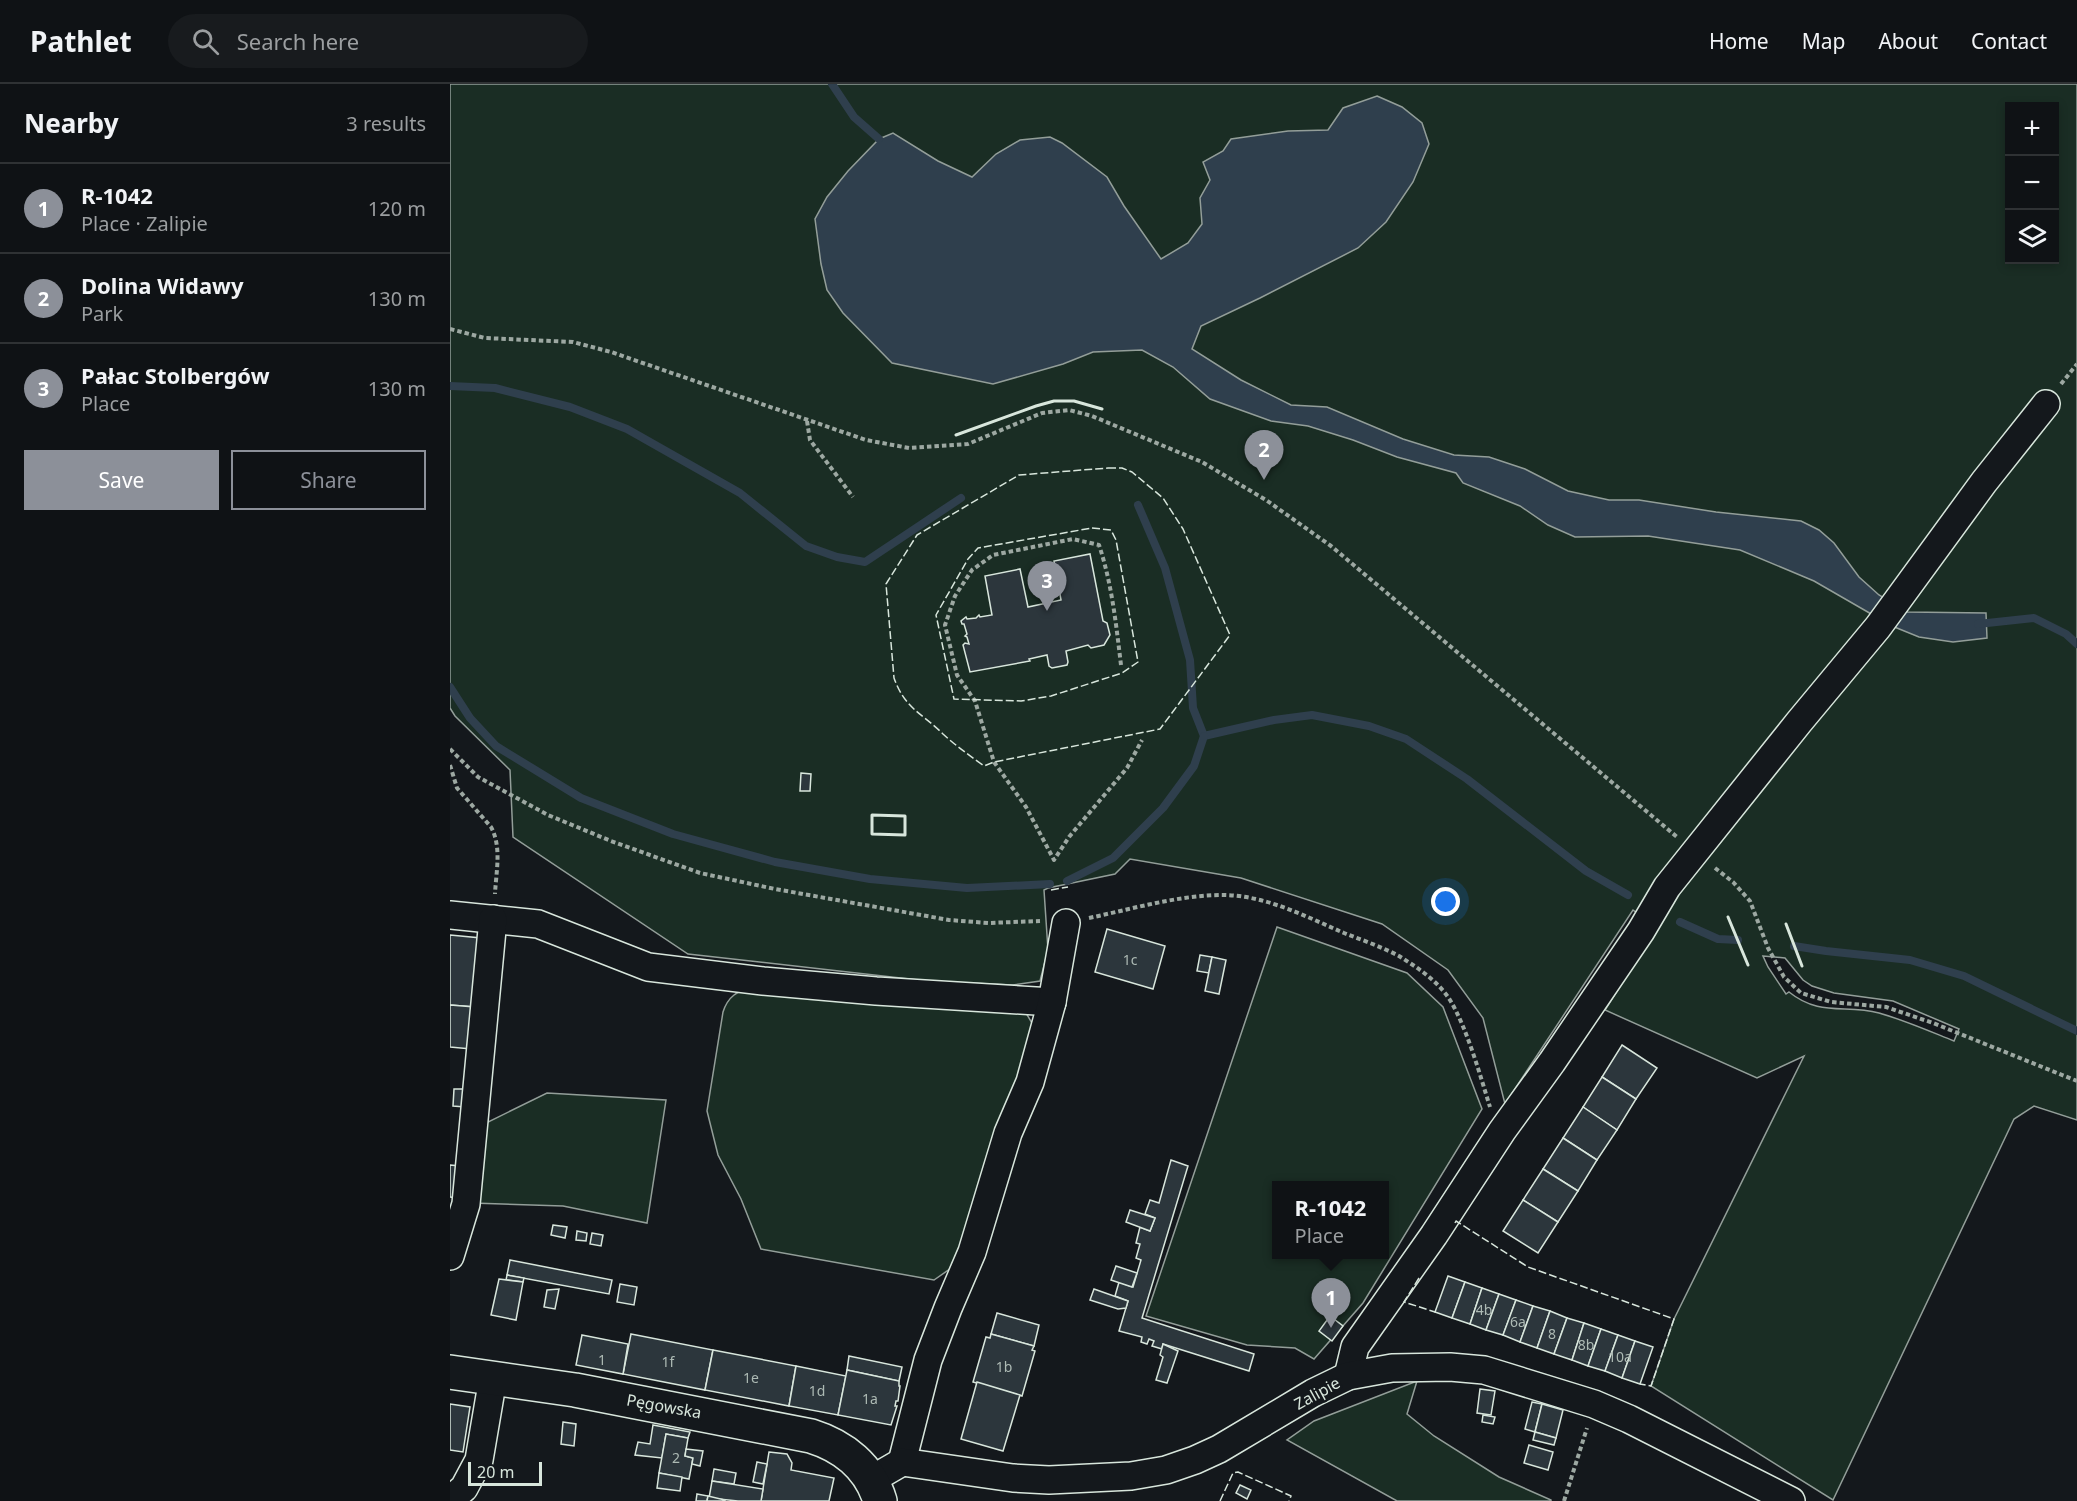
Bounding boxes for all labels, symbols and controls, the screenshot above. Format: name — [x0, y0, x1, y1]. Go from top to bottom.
search box — [168, 14, 588, 68]
text: Pathlet — [30, 22, 132, 60]
icon: search — [189, 25, 222, 58]
text: Search here — [237, 26, 359, 56]
text: Home — [1709, 27, 1769, 55]
text: Map — [1802, 27, 1845, 55]
text: About — [1878, 27, 1938, 55]
text: Contact — [1971, 27, 2047, 55]
map controls — [2005, 102, 2059, 264]
button: + — [2005, 102, 2059, 156]
text: Nearby — [24, 105, 119, 141]
text: 3 results — [346, 110, 426, 137]
button: − — [2005, 156, 2059, 210]
text: R-1042 — [81, 180, 153, 210]
text: 1 — [38, 195, 49, 222]
text: 120 m — [368, 195, 426, 222]
text: Place · Zalipie — [81, 210, 208, 237]
button: layers — [2005, 210, 2059, 264]
text: Dolina Widawy — [81, 270, 244, 300]
text: 2 — [38, 285, 49, 312]
text: 130 m — [368, 285, 426, 312]
text: Park — [81, 300, 123, 327]
text: Pałac Stolbergów — [81, 360, 269, 390]
text: 3 — [38, 375, 49, 402]
text: 130 m — [368, 375, 426, 402]
text: Place — [81, 390, 130, 417]
pin: 2 — [1244, 430, 1284, 480]
button: Save — [24, 450, 219, 510]
button: Share — [231, 450, 426, 510]
pin: 3 — [1028, 562, 1066, 611]
your location — [1431, 887, 1460, 916]
house number: 1c — [1123, 950, 1138, 969]
popup — [1272, 1181, 1389, 1259]
text: R-1042 — [1295, 1192, 1366, 1222]
text: Place — [1295, 1222, 1344, 1249]
pin: 1 — [1312, 1278, 1350, 1328]
house number: 4b — [1476, 1300, 1492, 1319]
house number: 6a — [1510, 1312, 1526, 1331]
house number: 8 — [1548, 1324, 1556, 1343]
house number: 8b — [1578, 1335, 1594, 1354]
house number: 10a — [1608, 1347, 1632, 1366]
house number: 1 — [598, 1350, 606, 1369]
house number: 1f — [662, 1352, 676, 1371]
house number: 1b — [996, 1357, 1012, 1376]
house number: 1e — [743, 1368, 759, 1387]
street label: Zalipie — [1290, 1371, 1344, 1415]
house number: 1d — [809, 1381, 825, 1400]
street label: Pęgowska — [625, 1389, 703, 1423]
house number: 1a — [862, 1389, 878, 1408]
house number: 2 — [672, 1448, 680, 1467]
scale bar — [468, 1459, 542, 1486]
text: 20 m — [477, 1461, 514, 1483]

